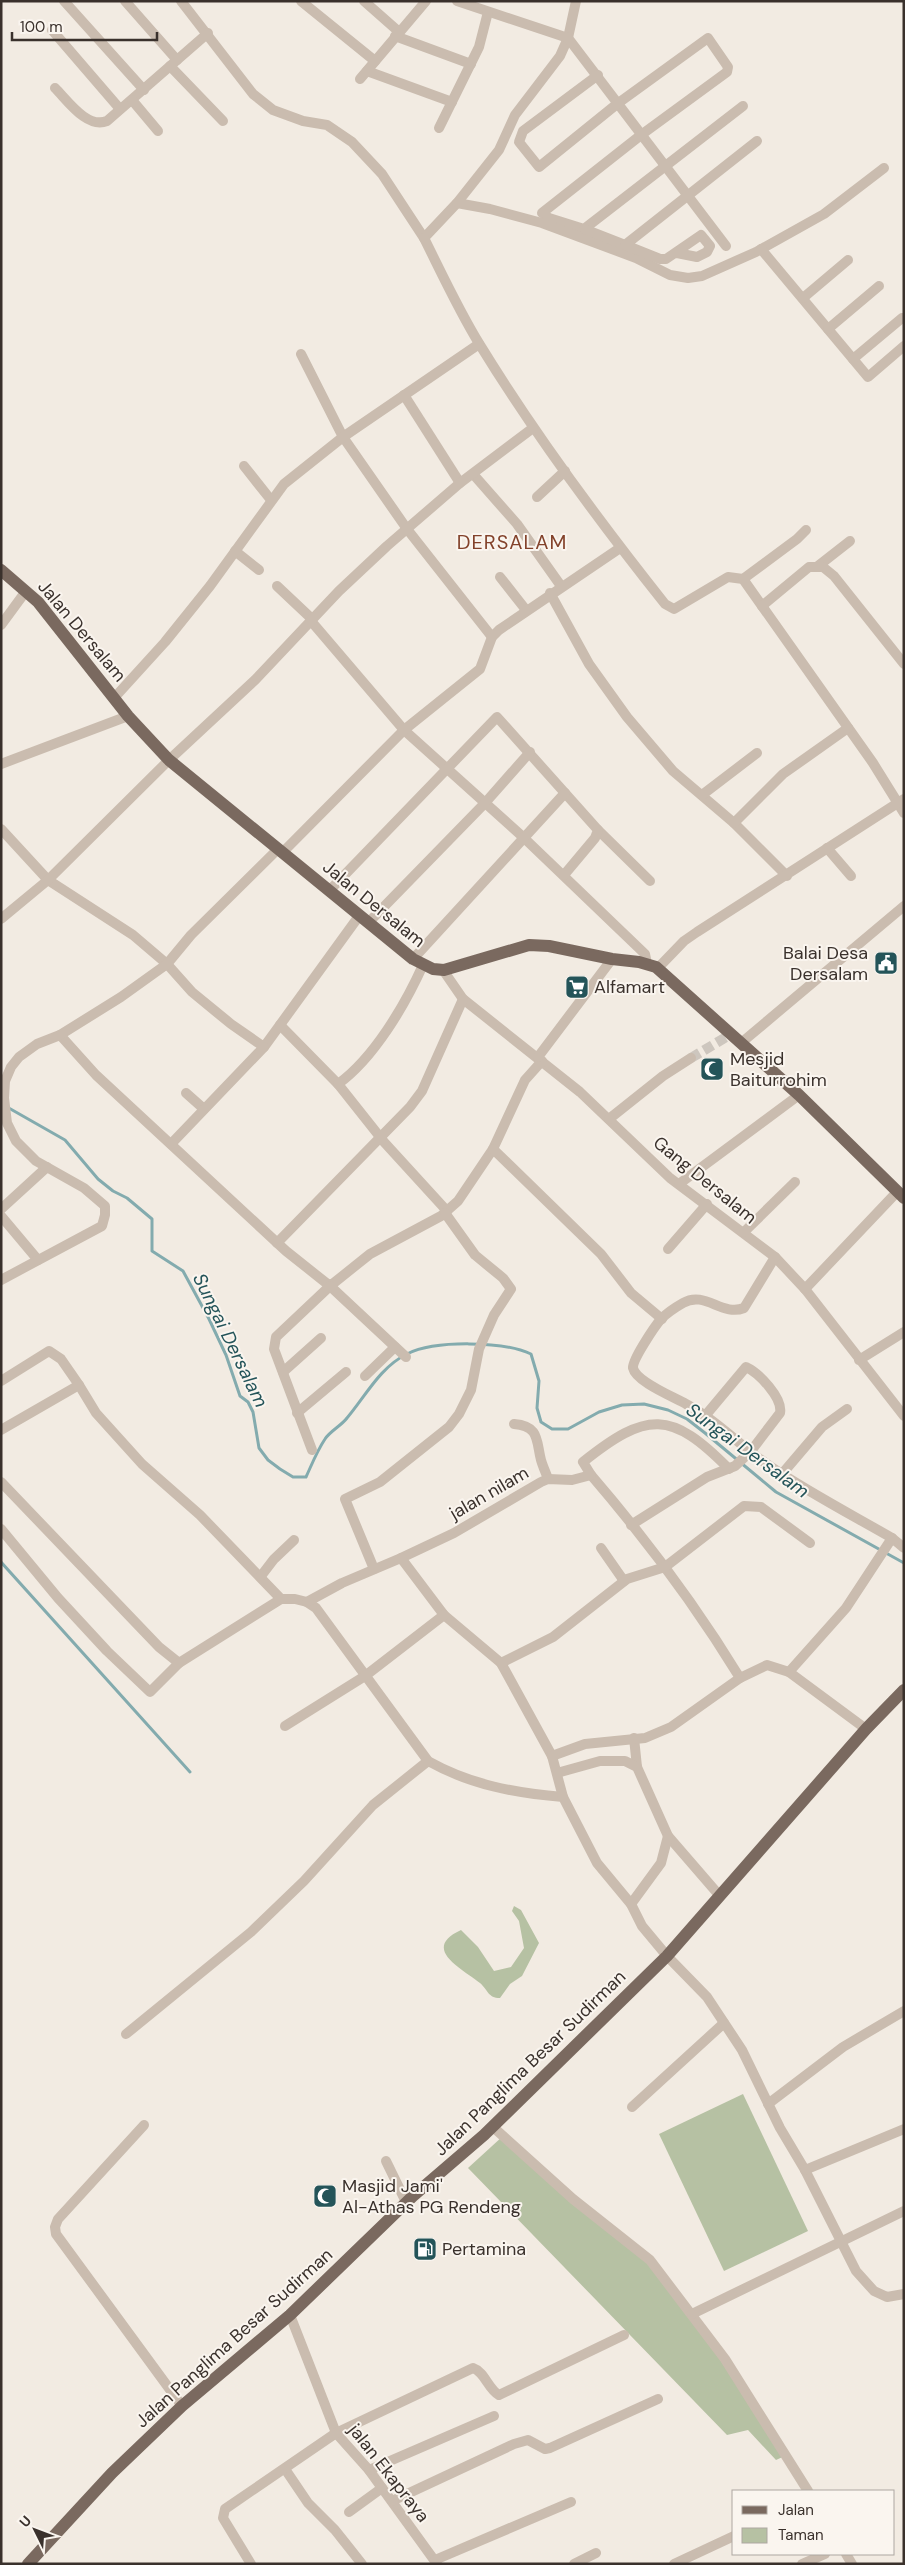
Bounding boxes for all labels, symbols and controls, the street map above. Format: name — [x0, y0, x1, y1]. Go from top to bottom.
scale bar — [12, 10, 158, 42]
text: 100 m — [20, 17, 63, 37]
district label: DERSALAM — [457, 529, 567, 555]
street label: Jalan Dersalam — [32, 575, 132, 687]
street label: Jalan Dersalam — [318, 855, 430, 953]
place label: Balai Desa Dersalam — [783, 941, 868, 986]
public building icon: Balai Desa Dersalam — [873, 950, 899, 976]
supermarket icon: Alfamart — [564, 974, 590, 1000]
place label: Alfamart — [594, 975, 665, 999]
place label: Mesjid Baiturrohim — [730, 1047, 827, 1092]
mosque icon: Mesjid Baiturrohim — [699, 1056, 725, 1082]
street label: Gang Dersalam — [648, 1131, 762, 1229]
water label: Sungai Dersalam — [187, 1269, 274, 1412]
water label: Sungai Dersalam — [681, 1397, 814, 1504]
street label: jalan nilam — [444, 1461, 533, 1526]
street label: Jalan Panglima Besar Sudirman — [429, 1965, 631, 2161]
place label: Masjid Jami' Al-Athas PG Rendeng — [342, 2174, 521, 2219]
mosque icon: Masjid Jami' Al-Athas PG Rendeng — [312, 2183, 338, 2209]
fuel station icon: Pertamina — [412, 2236, 438, 2262]
place label: Pertamina — [442, 2237, 526, 2261]
street label: Jalan Panglima Besar Sudirman — [130, 2243, 338, 2433]
street label: jalan Ekapraya — [342, 2418, 435, 2527]
legend — [732, 2490, 895, 2555]
text: Jalan — [778, 2500, 814, 2520]
north arrow — [10, 2505, 60, 2555]
text: U — [15, 2512, 35, 2531]
text: Taman — [778, 2525, 824, 2545]

